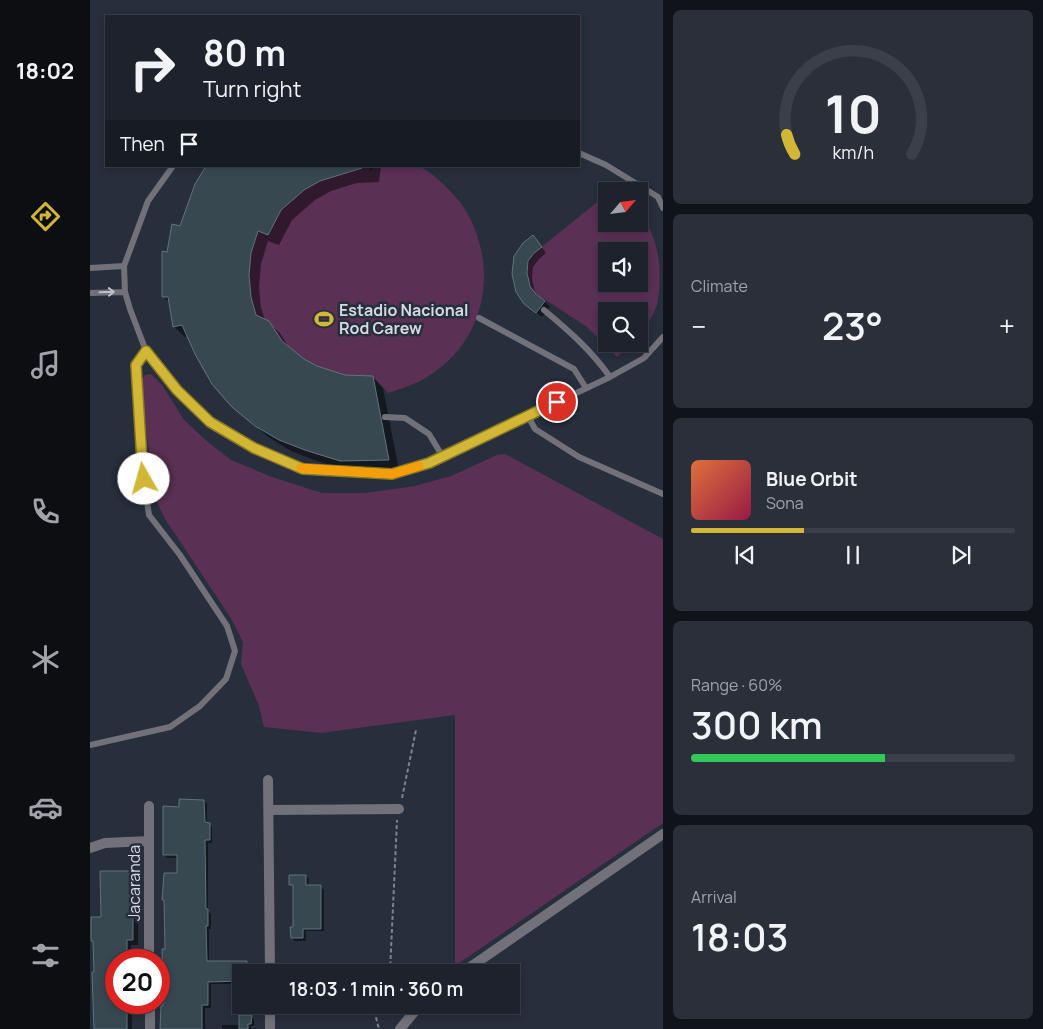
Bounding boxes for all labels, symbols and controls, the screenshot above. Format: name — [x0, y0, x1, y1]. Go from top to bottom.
text: 80 m — [203, 29, 286, 77]
icon: right — [120, 35, 185, 100]
text: 18:02 — [16, 56, 74, 86]
text: Turn right — [203, 74, 301, 104]
text: 10 — [825, 78, 882, 149]
icon: arrive — [175, 130, 203, 158]
text: Then — [120, 131, 165, 157]
text: km/h — [832, 140, 874, 164]
north arrow — [598, 182, 648, 232]
map controls — [598, 182, 648, 352]
icon: directions — [28, 199, 63, 234]
button: sound — [598, 242, 648, 292]
text: Climate — [691, 275, 748, 297]
one-way arrow — [99, 288, 115, 297]
place label: Estadio Nacional Rod Carew — [339, 299, 468, 339]
text: 23° — [822, 299, 883, 351]
button: search — [598, 302, 648, 352]
text: − — [691, 307, 706, 345]
text: + — [999, 307, 1015, 345]
sports icon: Estadio Nacional Rod Carew — [313, 308, 335, 330]
icon: music — [28, 347, 63, 382]
pin — [536, 381, 578, 423]
icon: arrive — [543, 388, 571, 416]
position arrow — [117, 452, 169, 504]
text: Blue Orbit — [766, 466, 858, 492]
text: Sona — [766, 492, 804, 514]
icon: phone — [28, 494, 63, 529]
icon: previous — [731, 541, 759, 569]
icon: pause — [839, 541, 867, 569]
icon: next — [947, 541, 975, 569]
icon: climate — [28, 642, 63, 677]
text: Range · 60% — [691, 674, 782, 696]
text: 300 km — [691, 698, 823, 750]
icon: car — [28, 790, 63, 825]
street label: Jacaranda — [123, 845, 145, 921]
text: Arrival — [691, 886, 737, 908]
text: 18:03 — [691, 910, 789, 962]
icon: filters — [28, 938, 63, 973]
speed limit sign: 20 — [105, 949, 170, 1014]
text: 18:03 · 1 min · 360 m — [289, 976, 463, 1002]

